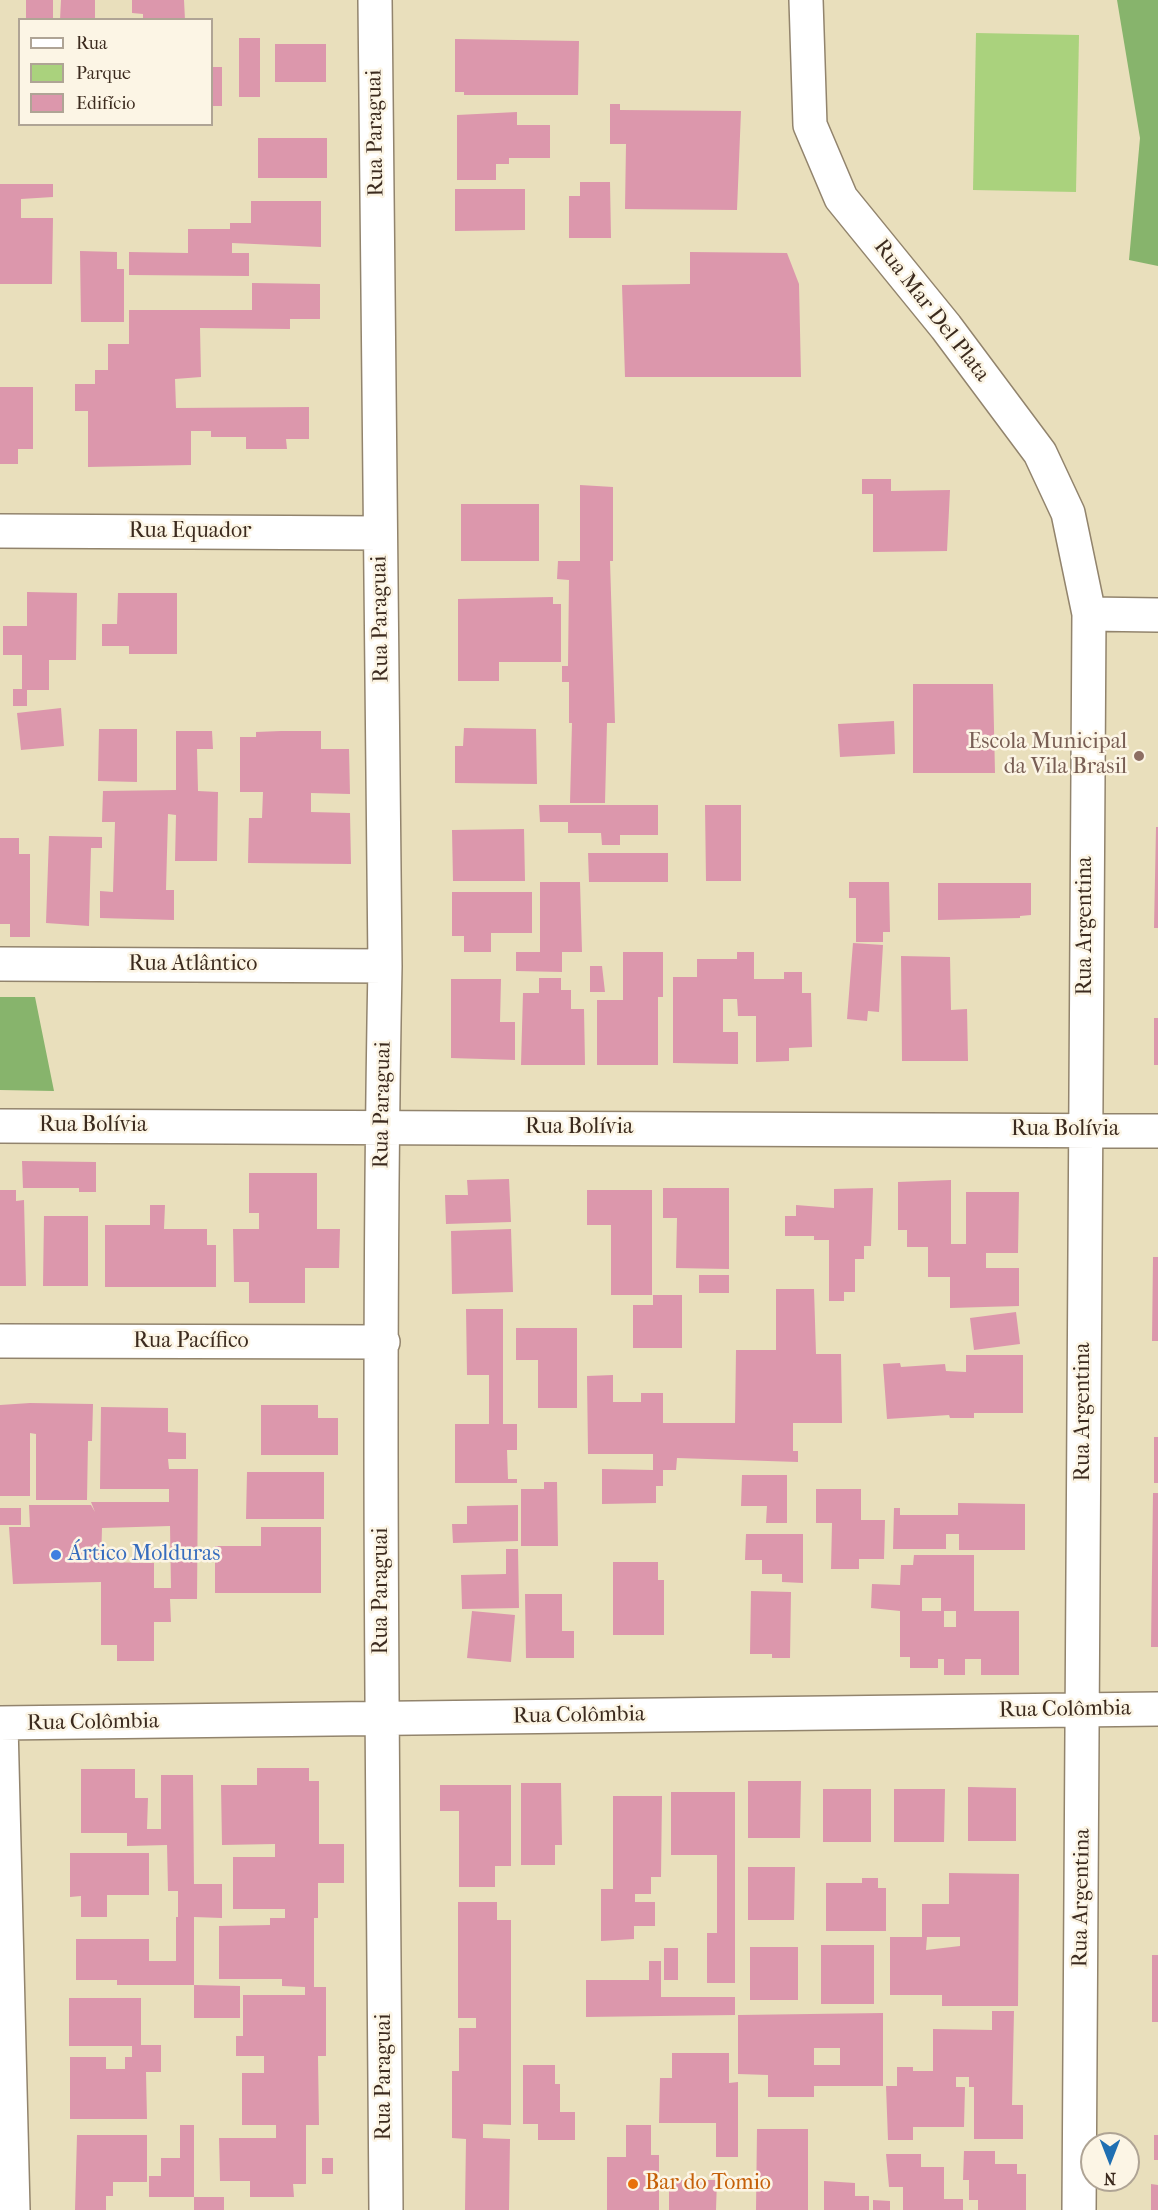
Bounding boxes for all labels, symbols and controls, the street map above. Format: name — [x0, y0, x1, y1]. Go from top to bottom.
legend — [18, 18, 213, 126]
text: Rua — [76, 33, 107, 54]
text: Parque — [76, 63, 131, 84]
street label: Rua Paraguai — [362, 69, 390, 197]
text: Edifício — [76, 93, 135, 114]
street label: Rua Mar Del Plata — [867, 235, 995, 387]
street label: Rua Equador — [129, 519, 251, 545]
street label: Rua Paraguai — [367, 555, 395, 683]
place label: Escola Municipal da Vila Brasil — [968, 730, 1127, 782]
marker: Escola Municipal da Vila Brasil — [1132, 749, 1146, 763]
street label: Rua Argentina — [1073, 856, 1099, 996]
street label: Rua Atlântico — [129, 952, 257, 978]
street label: Rua Paraguai — [369, 1041, 397, 1169]
street label: Rua Bolívia — [39, 1113, 147, 1139]
street label: Rua Bolívia — [525, 1115, 633, 1141]
street label: Rua Bolívia — [1011, 1117, 1119, 1143]
street label: Rua Pacífico — [133, 1329, 249, 1355]
street label: Rua Argentina — [1071, 1342, 1097, 1482]
street label: Rua Paraguai — [369, 1528, 395, 1654]
place label: Ártico Molduras — [68, 1542, 220, 1568]
marker: Ártico Molduras — [49, 1548, 63, 1562]
street label: Rua Colômbia — [999, 1696, 1131, 1724]
street label: Rua Colômbia — [513, 1702, 645, 1730]
street label: Rua Colômbia — [27, 1709, 159, 1737]
street label: Rua Argentina — [1068, 1828, 1096, 1968]
street label: Rua Paraguai — [372, 2014, 398, 2140]
north arrow — [1080, 2132, 1140, 2192]
text: N — [1104, 2169, 1116, 2188]
place label: Bar do Tomio — [645, 2171, 771, 2197]
marker: Bar do Tomio — [626, 2177, 640, 2191]

